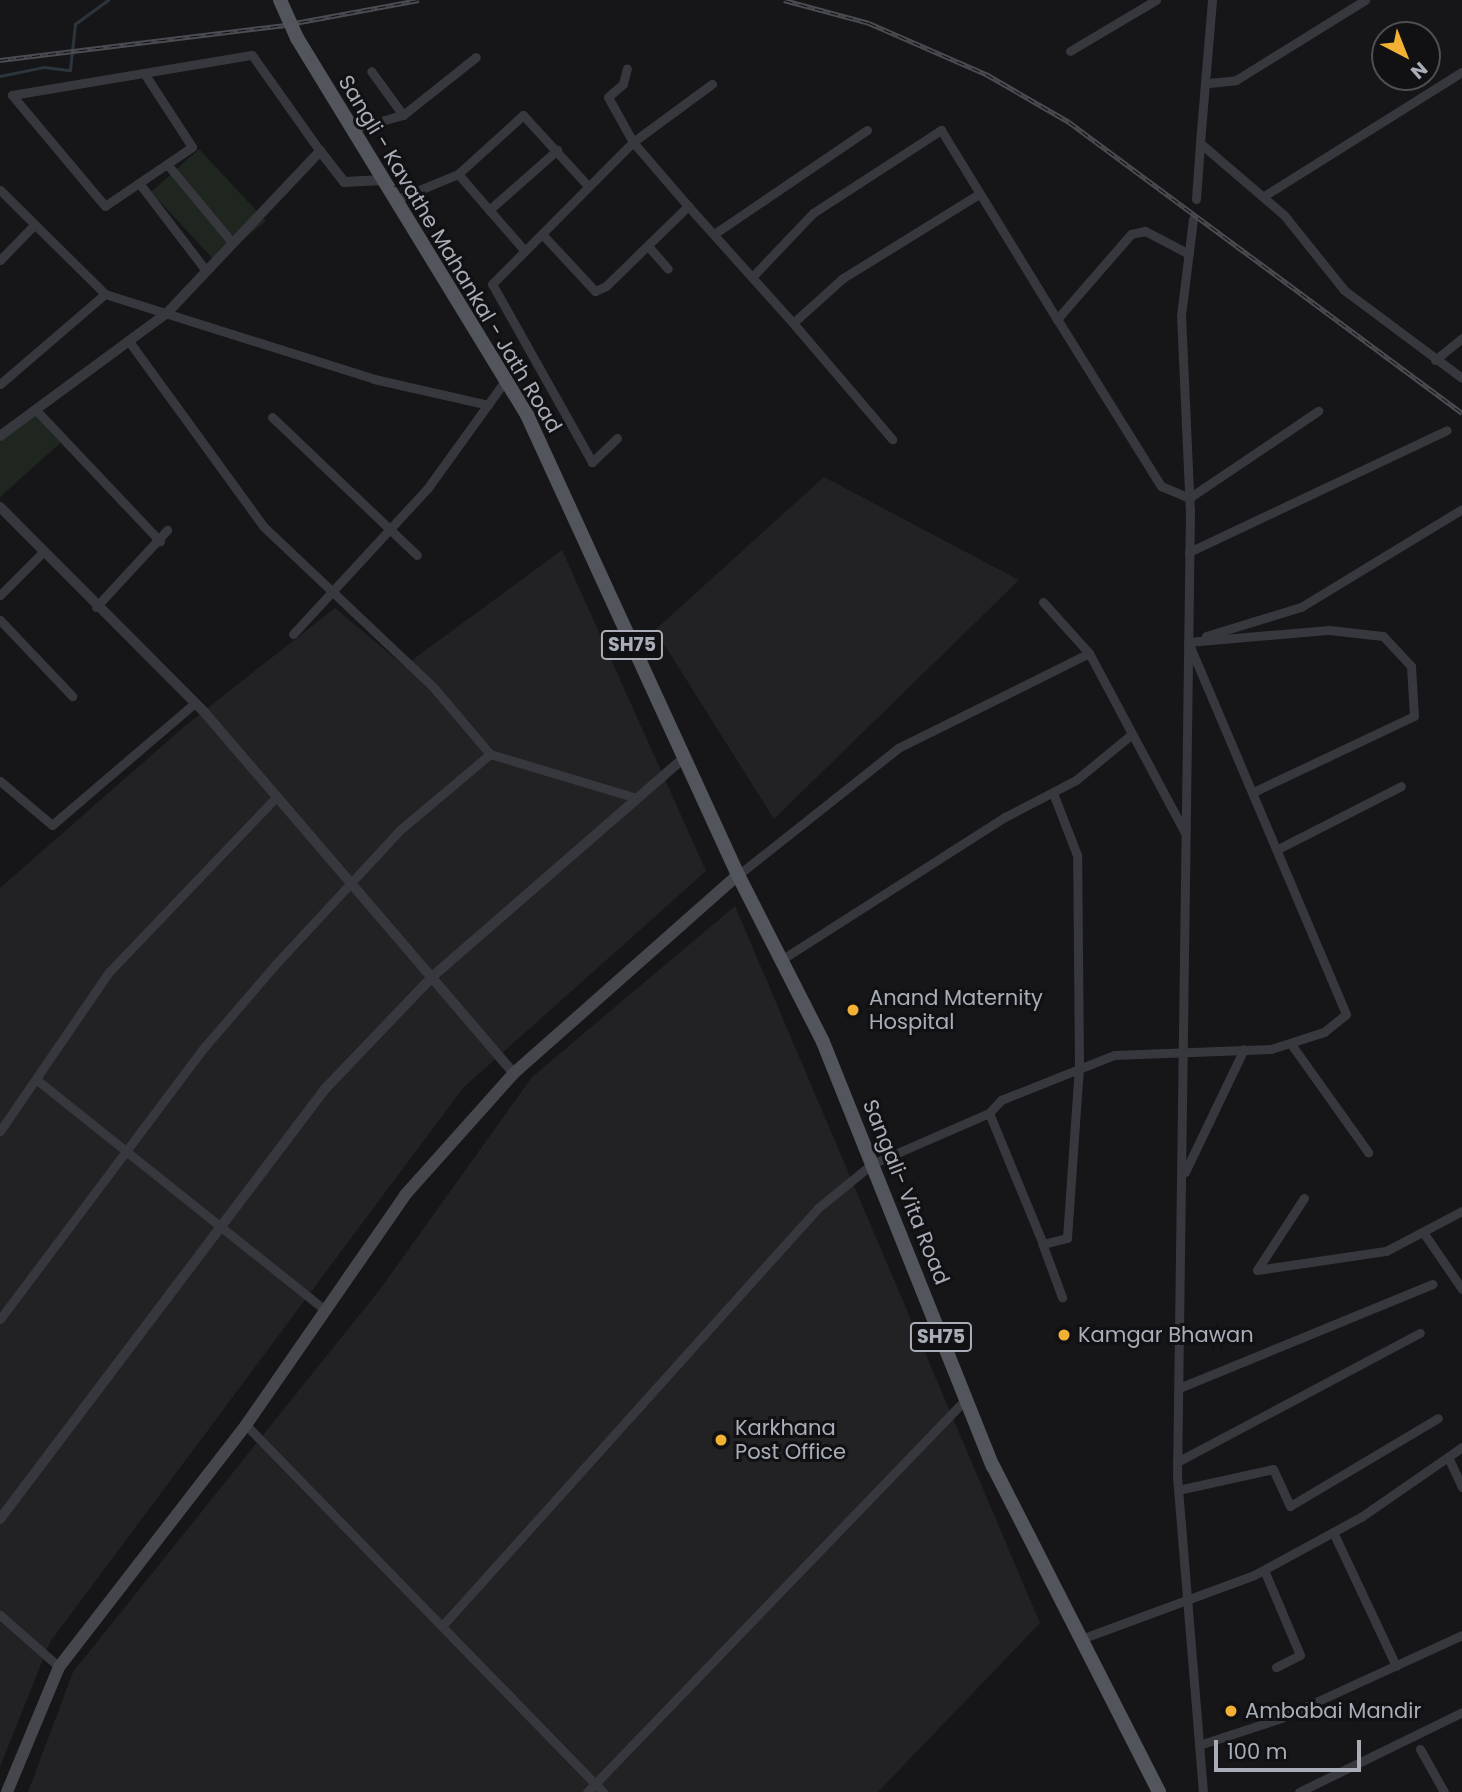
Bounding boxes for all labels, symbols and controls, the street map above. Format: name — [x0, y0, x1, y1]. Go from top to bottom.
north arrow — [1371, 21, 1441, 91]
text: N — [1405, 56, 1433, 85]
street label: Sangli - Kavathe Mahankal - Jath Road — [333, 71, 567, 437]
road number: SH75 — [600, 630, 664, 660]
place label: Anand Maternity Hospital — [869, 985, 1043, 1035]
marker: Anand Maternity Hospital — [843, 1000, 863, 1020]
street label: Sangali- Vita Road — [857, 1096, 955, 1288]
road number: SH75 — [909, 1322, 972, 1352]
place label: Kamgar Bhawan — [1078, 1322, 1254, 1348]
marker: Kamgar Bhawan — [1056, 1327, 1072, 1343]
place label: Karkhana Post Office — [735, 1415, 846, 1465]
marker: Karkhana Post Office — [713, 1432, 729, 1448]
place label: Ambabai Mandir — [1245, 1698, 1421, 1724]
marker: Ambabai Mandir — [1223, 1703, 1239, 1719]
scale bar — [1217, 1726, 1364, 1770]
text: 100 m — [1227, 1737, 1287, 1766]

